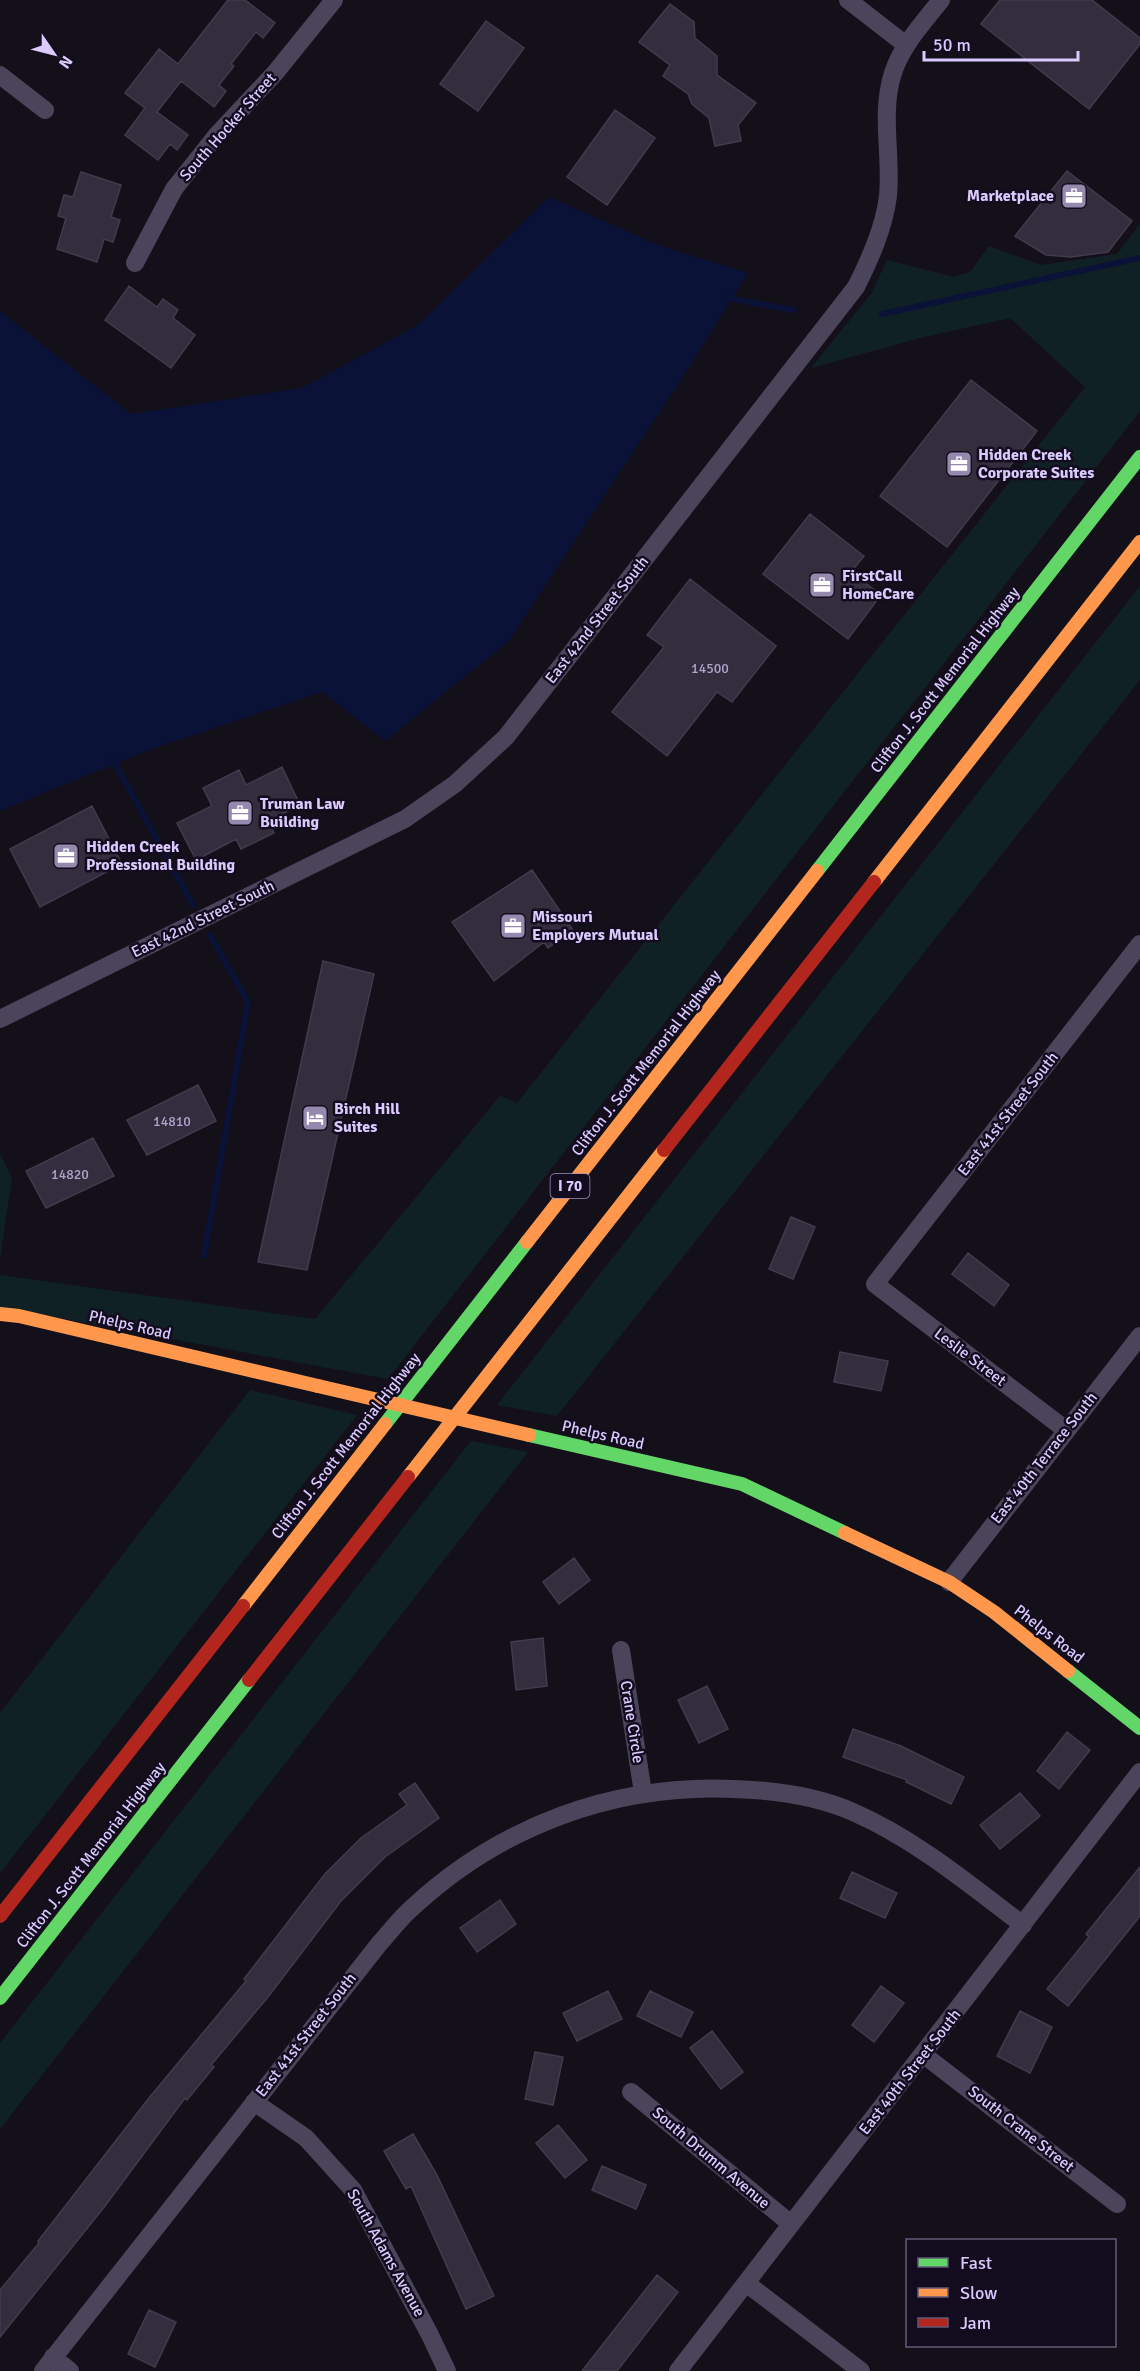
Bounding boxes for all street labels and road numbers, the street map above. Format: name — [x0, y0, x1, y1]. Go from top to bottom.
street label: South Hocker Street — [175, 68, 281, 185]
street label: East 42nd Street South — [541, 552, 653, 688]
street label: Clifton J. Scott Memorial Highway — [866, 583, 1024, 777]
street label: East 42nd Street South — [128, 876, 278, 962]
street label: Clifton J. Scott Memorial Highway — [567, 966, 725, 1160]
street label: East 41st Street South — [953, 1048, 1063, 1180]
road number: I 70 — [550, 1174, 590, 1198]
street label: Phelps Road — [87, 1306, 173, 1344]
street label: Leslie Street — [930, 1323, 1010, 1391]
street label: Clifton J. Scott Memorial Highway — [267, 1349, 425, 1543]
street label: East 40th Terrace South — [986, 1388, 1102, 1528]
street label: Phelps Road — [560, 1416, 646, 1454]
street label: Phelps Road — [1010, 1600, 1088, 1668]
street label: Crane Circle — [616, 1679, 648, 1765]
street label: Clifton J. Scott Memorial Highway — [12, 1758, 170, 1952]
street label: East 41st Street South — [251, 1969, 361, 2101]
street label: East 40th Street South — [855, 2005, 965, 2139]
street label: South Crane Street — [964, 2081, 1078, 2177]
street label: South Drumm Avenue — [648, 2103, 774, 2213]
street label: South Adams Avenue — [342, 2185, 430, 2321]

